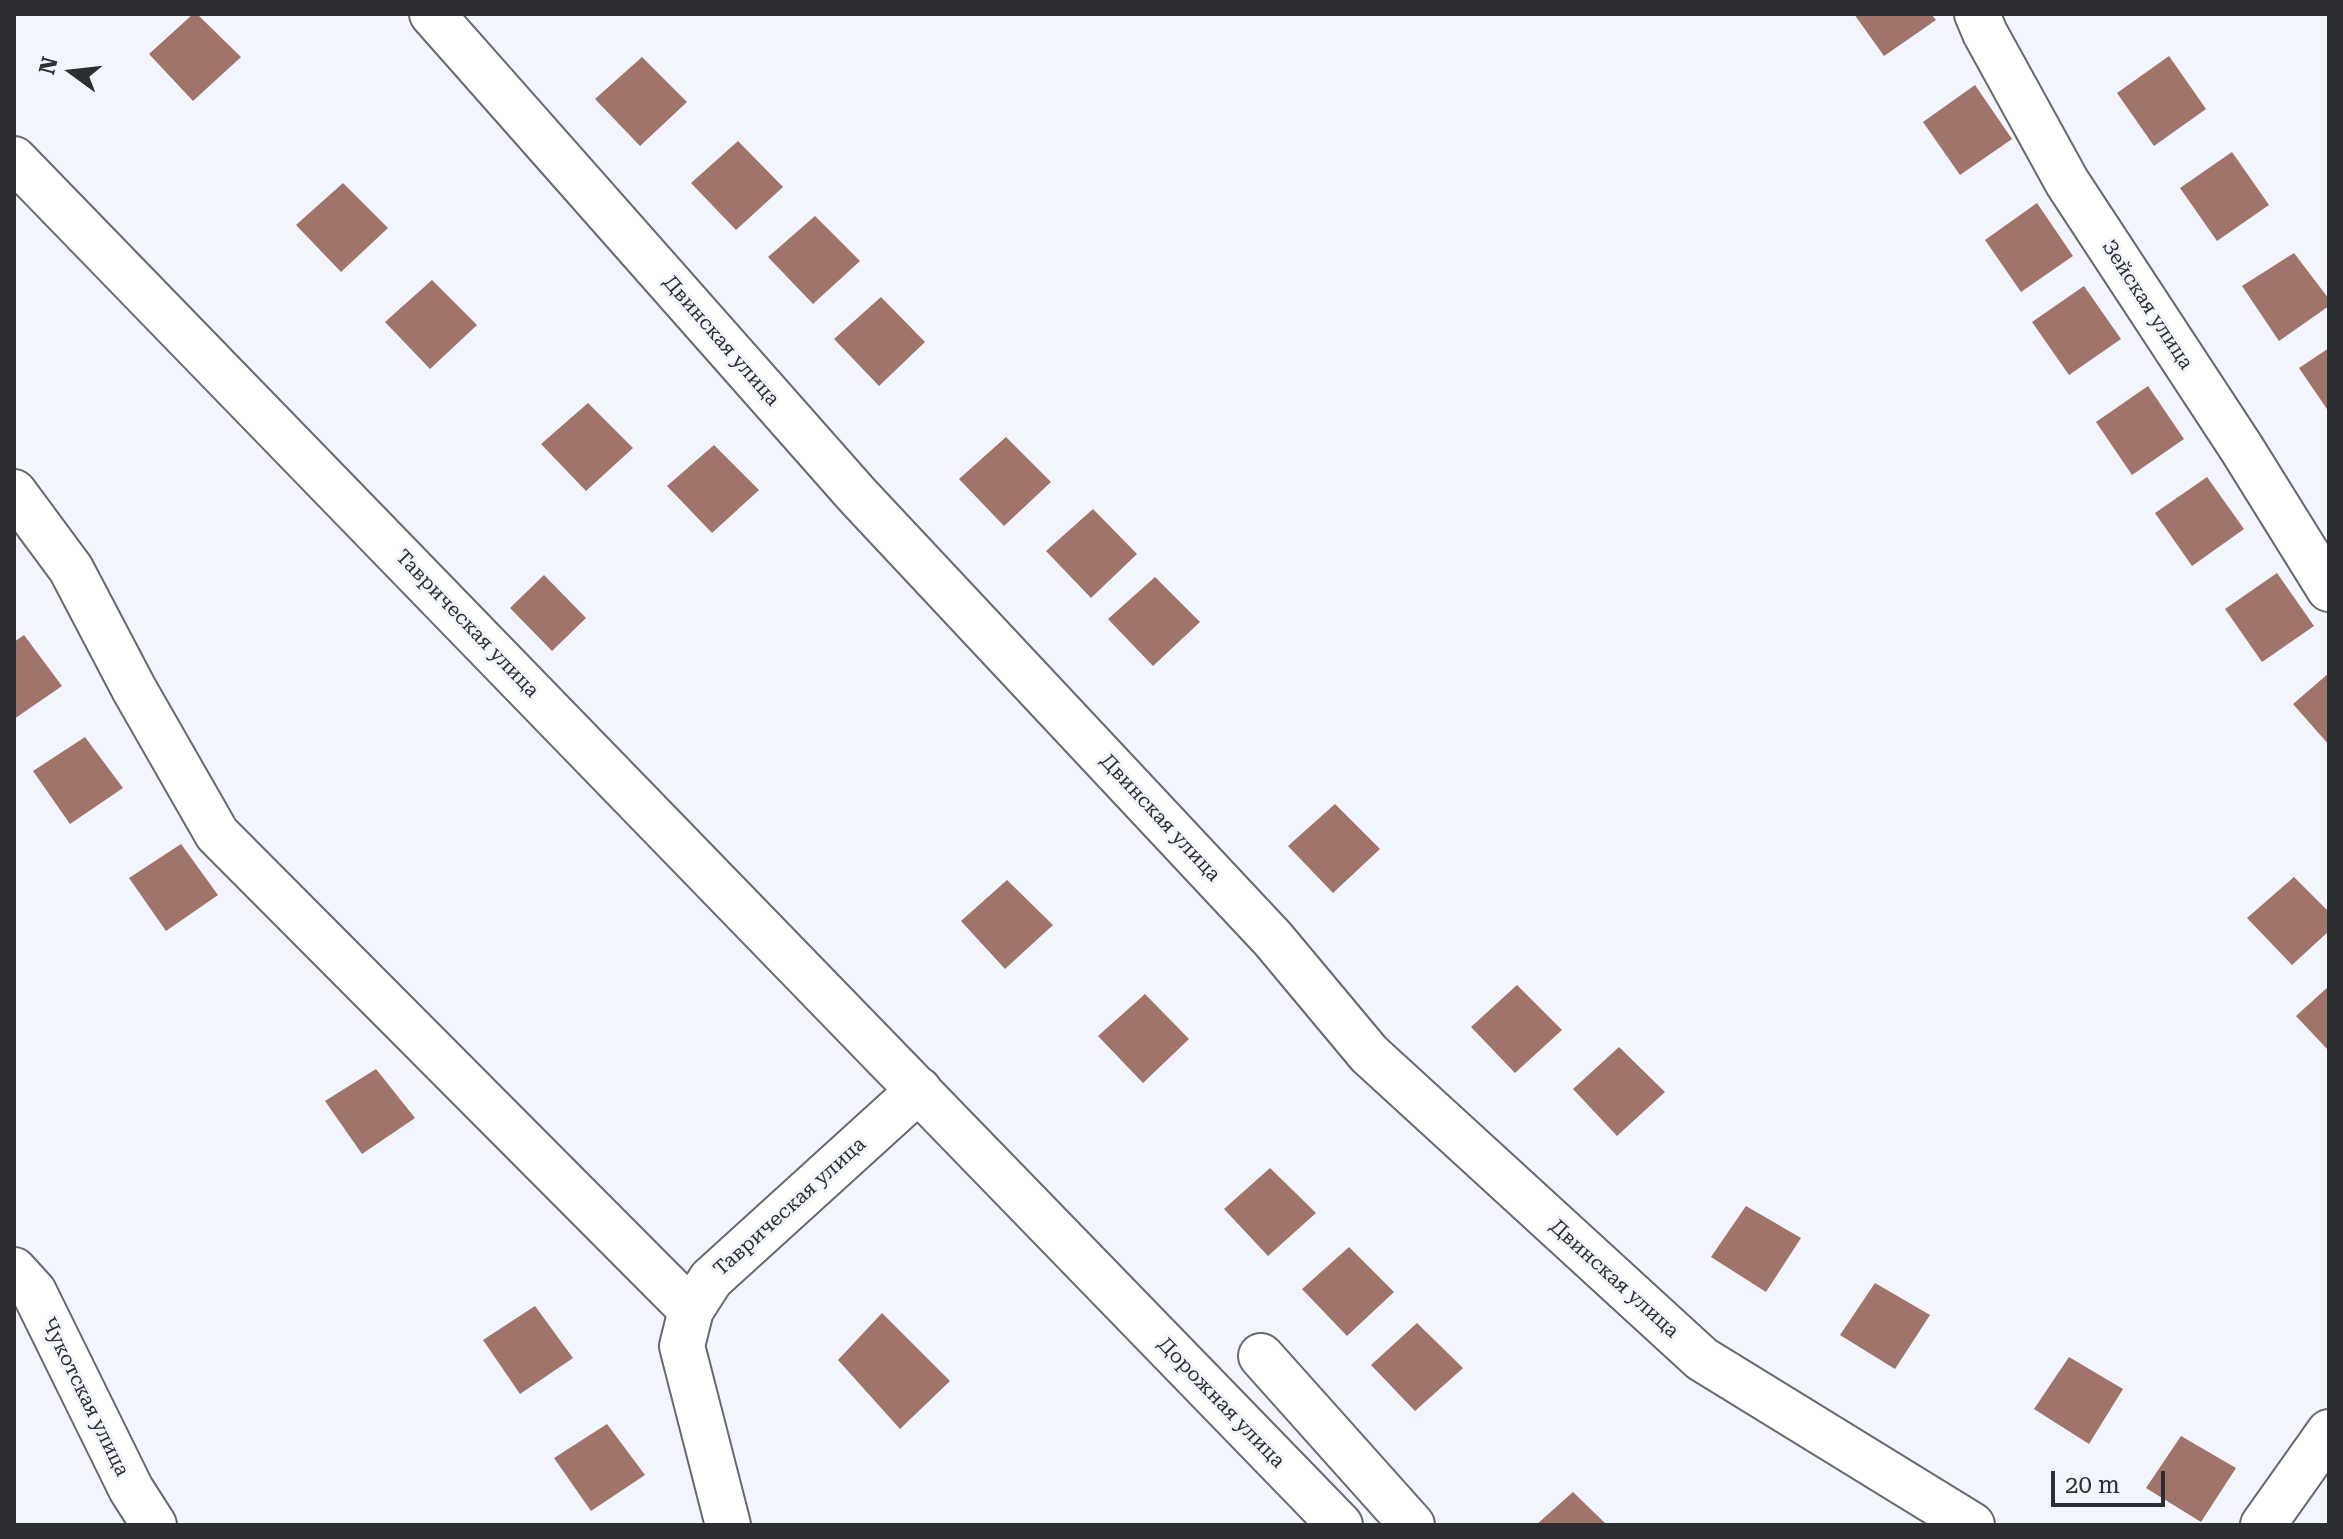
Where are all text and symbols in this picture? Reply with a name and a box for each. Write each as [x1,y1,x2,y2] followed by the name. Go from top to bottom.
[32,32,112,112] north arrow
[34,54,63,77] text: N
[2096,236,2198,374] street label: Зейская улица
[658,271,784,411] street label: Двинская улица
[390,545,544,703] street label: Таврическая улица
[1095,749,1225,887] street label: Двинская улица
[709,1133,871,1281] street label: Таврическая улица
[1545,1215,1683,1343] street label: Двинская улица
[36,1313,134,1481] street label: Чукотская улица
[1152,1333,1290,1473] street label: Дорожная улица
[2055,1455,2169,1505] scale bar
[2065,1471,2120,1499] text: 20 m

